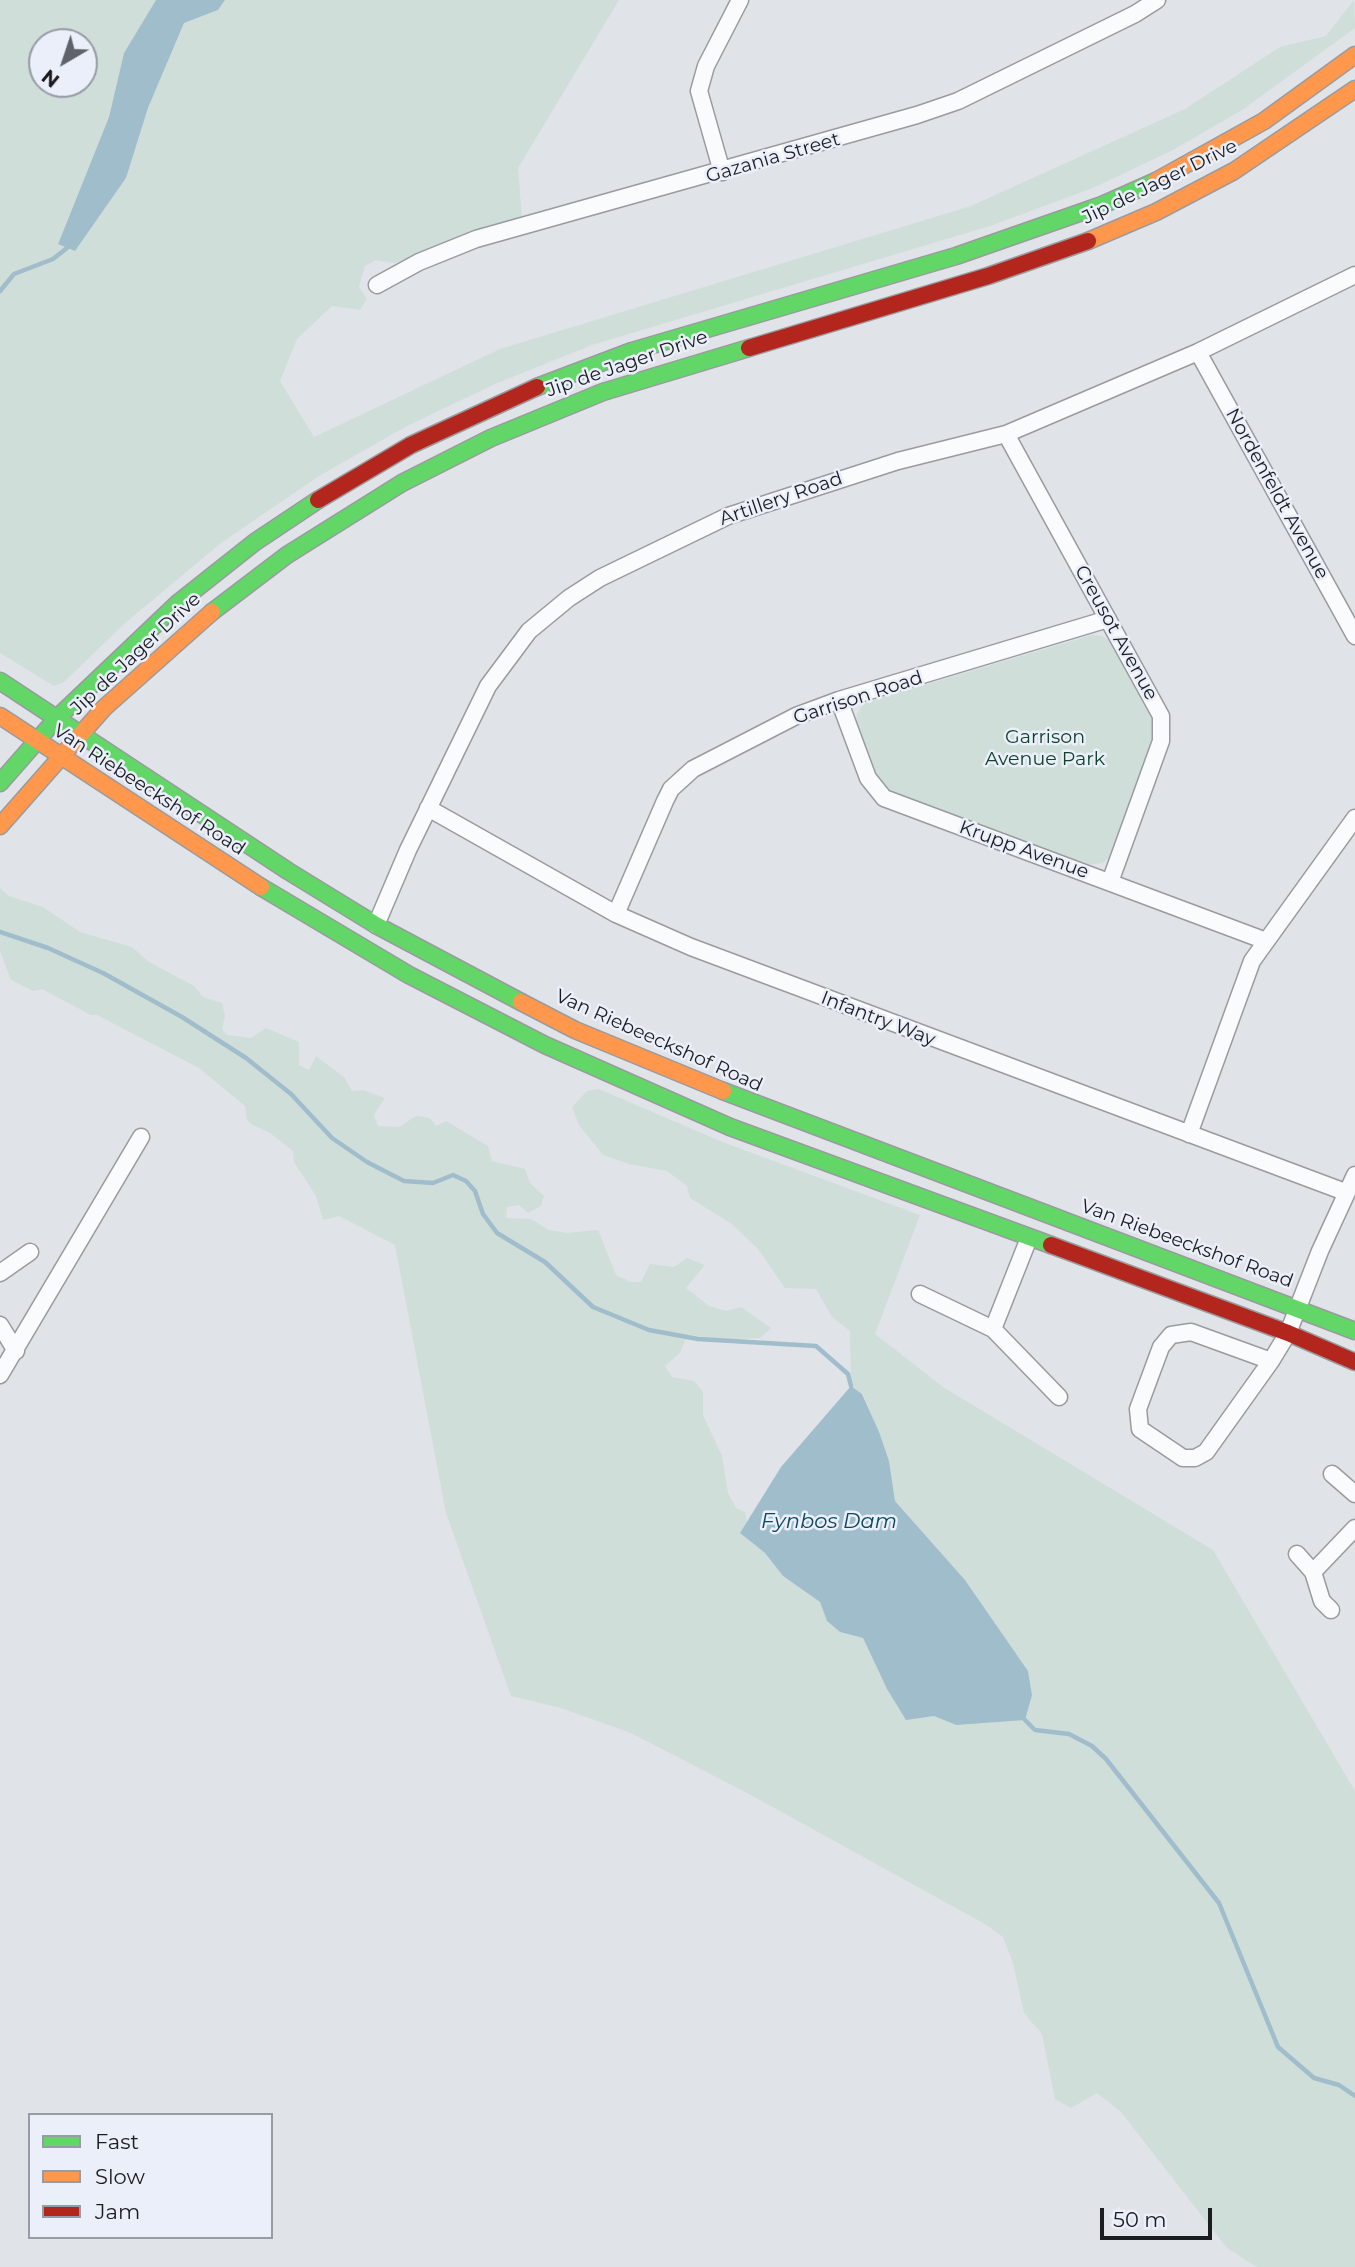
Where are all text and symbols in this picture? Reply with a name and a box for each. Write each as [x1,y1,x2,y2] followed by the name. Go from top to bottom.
[28,28,98,98] north arrow
[38,64,64,92] text: N
[703,128,843,188] street label: Gazania Street
[1079,135,1241,229] street label: Jip de Jager Drive
[543,326,711,402] street label: Jip de Jager Drive
[1221,405,1333,583] street label: Nordenfeldt Avenue
[717,467,845,531] street label: Artillery Road
[1070,562,1162,704] street label: Creusot Avenue
[66,588,206,720] street label: Jip de Jager Drive
[790,666,926,730] street label: Garrison Road
[49,719,249,861] street label: Van Riebeeckshof Road
[985,726,1105,770] park label: Garrison Avenue Park
[956,816,1092,884] street label: Krupp Avenue
[552,985,766,1097] street label: Van Riebeeckshof Road
[818,987,938,1051] street label: Infantry Way
[1078,1195,1296,1293] street label: Van Riebeeckshof Road
[761,1509,897,1535] water label: Fynbos Dam
[28,2113,273,2239] legend
[95,2129,139,2154] text: Fast
[95,2164,145,2189] text: Slow
[1103,2194,1215,2238] scale bar
[95,2199,140,2224] text: Jam
[1113,2207,1167,2232] text: 50 m

